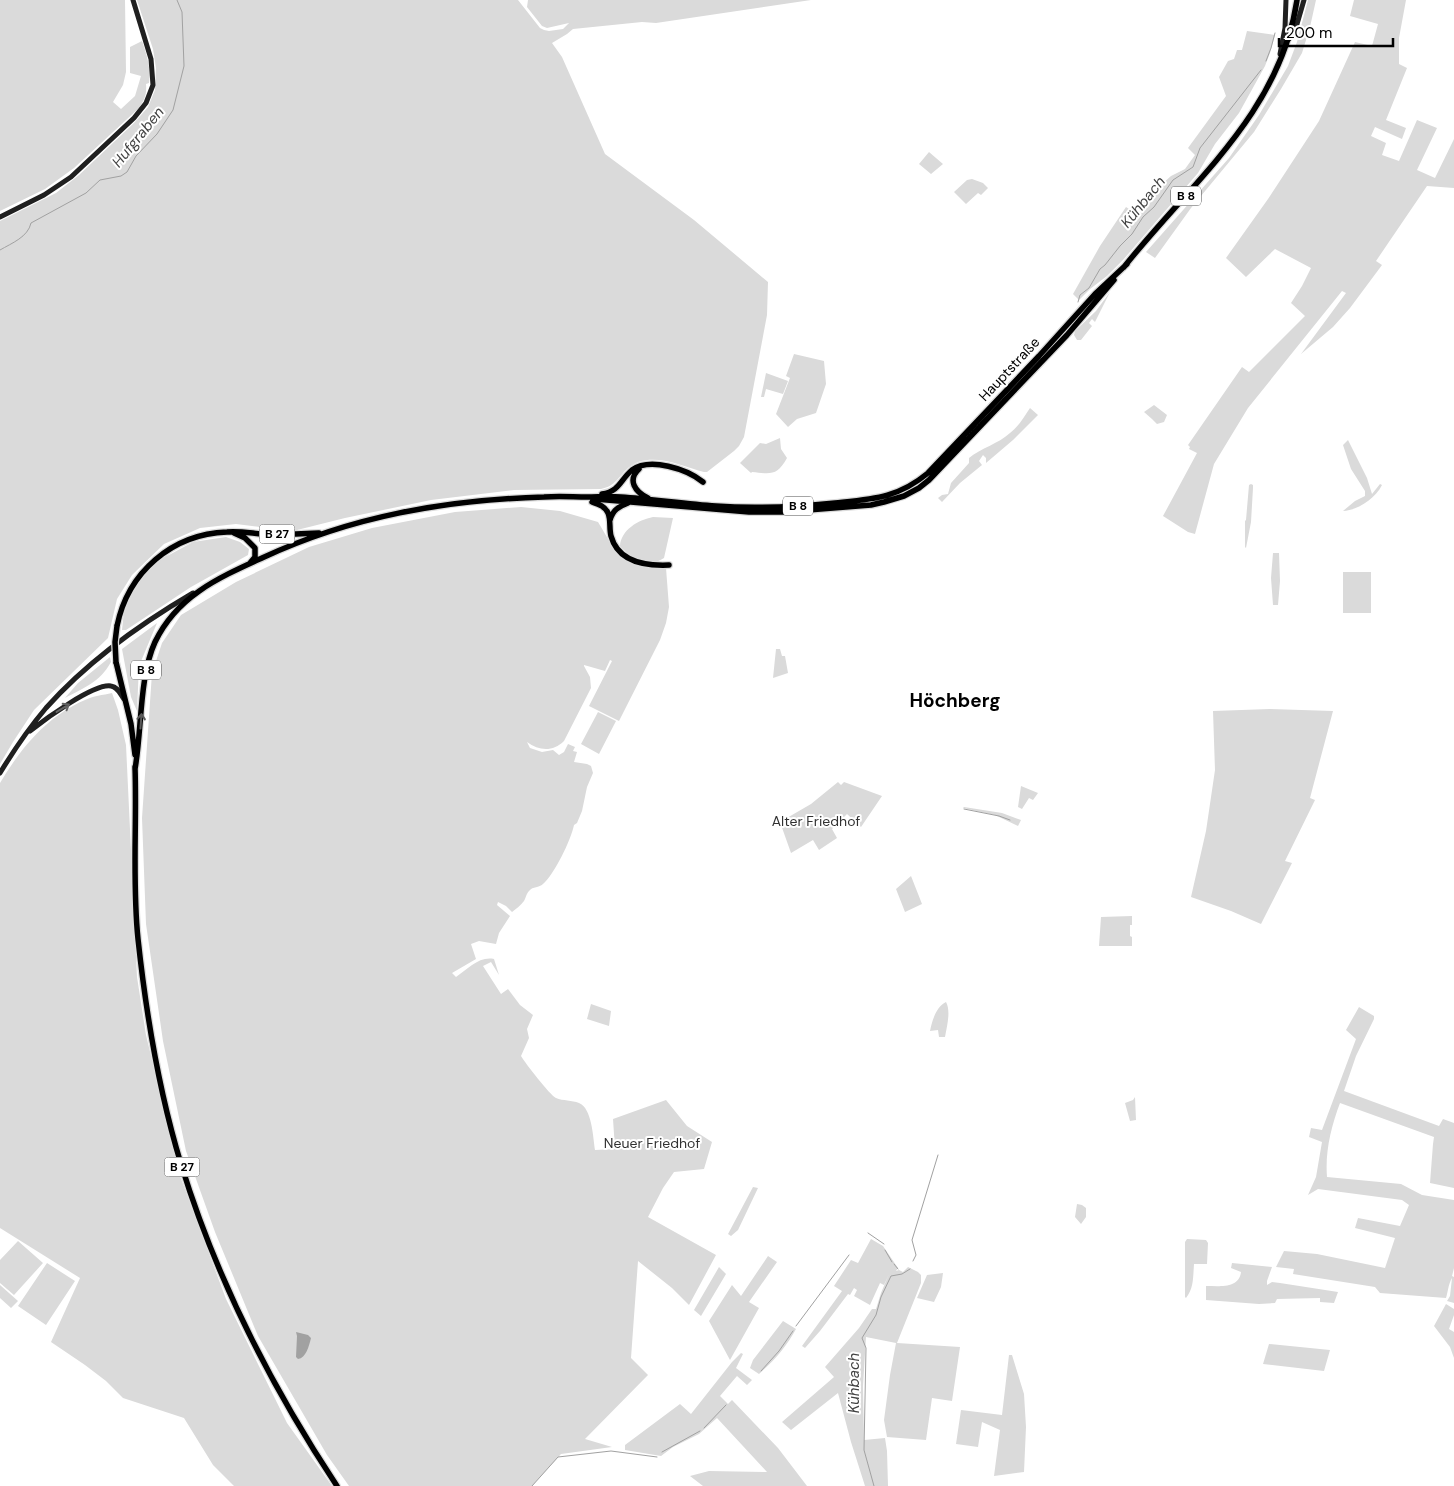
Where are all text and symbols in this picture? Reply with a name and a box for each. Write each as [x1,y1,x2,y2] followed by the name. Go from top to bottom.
[1279,15,1393,47] scale bar
[1286,23,1332,43] text: 200 m
[107,102,169,171] water label: Hufgraben
[1116,172,1170,232] water label: Kühbach
[1171,187,1201,206] road number: B 8
[975,333,1043,405] street label: Hauptstraße
[783,496,813,516] road number: B 8
[260,524,294,544] road number: B 27
[131,660,161,680] road number: B 8
[909,688,1001,713] district label: Höchberg
[55,702,69,712] one-way arrow
[136,713,146,729] one-way arrow
[772,812,860,830] park label: Alter Friedhof
[604,1134,700,1152] park label: Neuer Friedhof
[164,1158,200,1176] road number: B 27
[844,1352,864,1413] water label: Kühbach

